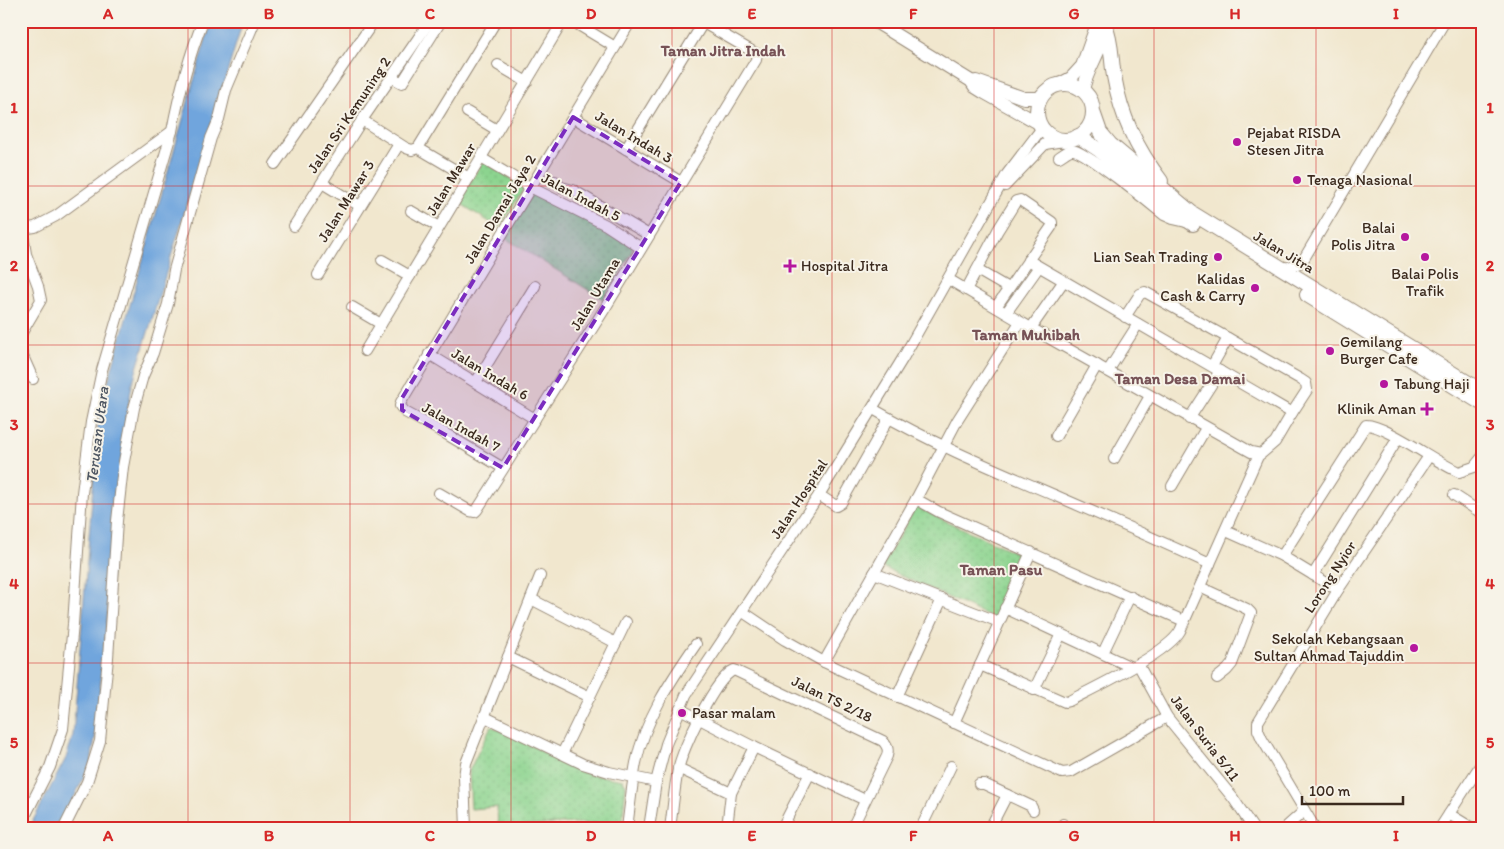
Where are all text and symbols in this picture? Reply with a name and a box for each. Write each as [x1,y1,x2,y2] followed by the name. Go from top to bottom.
[102,4,114,23] text: A
[264,4,275,23] text: B
[425,4,436,23] text: C
[586,4,597,23] text: D
[748,4,757,23] text: E
[909,4,918,23] text: F
[1068,4,1080,23] text: G
[1229,4,1241,23] text: H
[1393,4,1399,23] text: I
[660,41,786,60] district label: Taman Jitra Indah
[303,53,395,176] street label: Jalan Sri Kemuning 2
[10,98,18,117] text: 1
[1486,98,1494,117] text: 1
[592,107,676,167] street label: Jalan Indah 3
[1247,124,1341,159] place label: Pejabat RISDA Stesen Jitra
[1231,136,1243,148] marker: Pejabat RISDA Stesen Jitra
[422,139,480,219] street label: Jalan Mawar
[460,151,540,267] street label: Jalan Damai Jaya 2
[314,157,378,245] street label: Jalan Mawar 3
[538,169,624,225] street label: Jalan Indah 5
[1307,171,1413,189] place label: Tenaga Nasional
[1291,174,1303,186] marker: Tenaga Nasional
[1331,219,1395,254] place label: Balai Polis Jitra
[1250,227,1318,277] street label: Jalan Jitra
[1399,231,1411,243] marker: Balai Polis Jitra
[1093,248,1208,266] place label: Lian Seah Trading
[1212,251,1224,263] marker: Lian Seah Trading
[1419,251,1431,263] marker: Balai Polis Trafik
[566,254,624,334] street label: Jalan Utama
[10,256,19,275] text: 2
[1486,256,1495,275] text: 2
[801,257,889,275] place label: Hospital Jitra
[783,259,797,273] marker: Hospital Jitra
[1391,265,1459,300] place label: Balai Polis Trafik
[1160,270,1245,305] place label: Kalidas Cash & Carry
[1249,282,1261,294] marker: Kalidas Cash & Carry
[971,325,1081,344] district label: Taman Muhibah
[1340,333,1418,368] place label: Gemilang Burger Cafe
[448,344,532,404] street label: Jalan Indah 6
[1324,345,1336,357] marker: Gemilang Burger Cafe
[1114,369,1245,388] district label: Taman Desa Damai
[1394,375,1470,393] place label: Tabung Haji
[1378,378,1390,390] marker: Tabung Haji
[82,385,112,484] water label: Terusan Utara
[419,398,504,456] street label: Jalan Indah 7
[1337,400,1416,418] place label: Klinik Aman
[1420,402,1434,416] marker: Klinik Aman
[10,415,19,434] text: 3
[1486,415,1495,434] text: 3
[767,455,832,542] street label: Jalan Hospital
[1300,537,1360,616] street label: Lorong Nyior
[959,560,1042,579] district label: Taman Pasu
[9,574,19,593] text: 4
[1485,574,1495,593] text: 4
[1254,630,1405,665] place label: Sekolah Kebangsaan Sultan Ahmad Tajuddin
[1408,642,1420,654] marker: Sekolah Kebangsaan Sultan Ahmad Tajuddin
[789,672,875,726] street label: Jalan TS 2/18
[1167,691,1243,785] street label: Jalan Suria 5/11
[692,704,776,722] place label: Pasar malam
[676,707,688,719] marker: Pasar malam
[10,733,19,752] text: 5
[1486,733,1495,752] text: 5
[1302,774,1403,806] scale bar
[1309,782,1351,800] text: 100 m
[102,826,114,845] text: A
[264,826,275,845] text: B
[425,826,436,845] text: C
[586,826,597,845] text: D
[748,826,757,845] text: E
[909,826,918,845] text: F
[1068,826,1080,845] text: G
[1229,826,1241,845] text: H
[1393,826,1399,845] text: I

